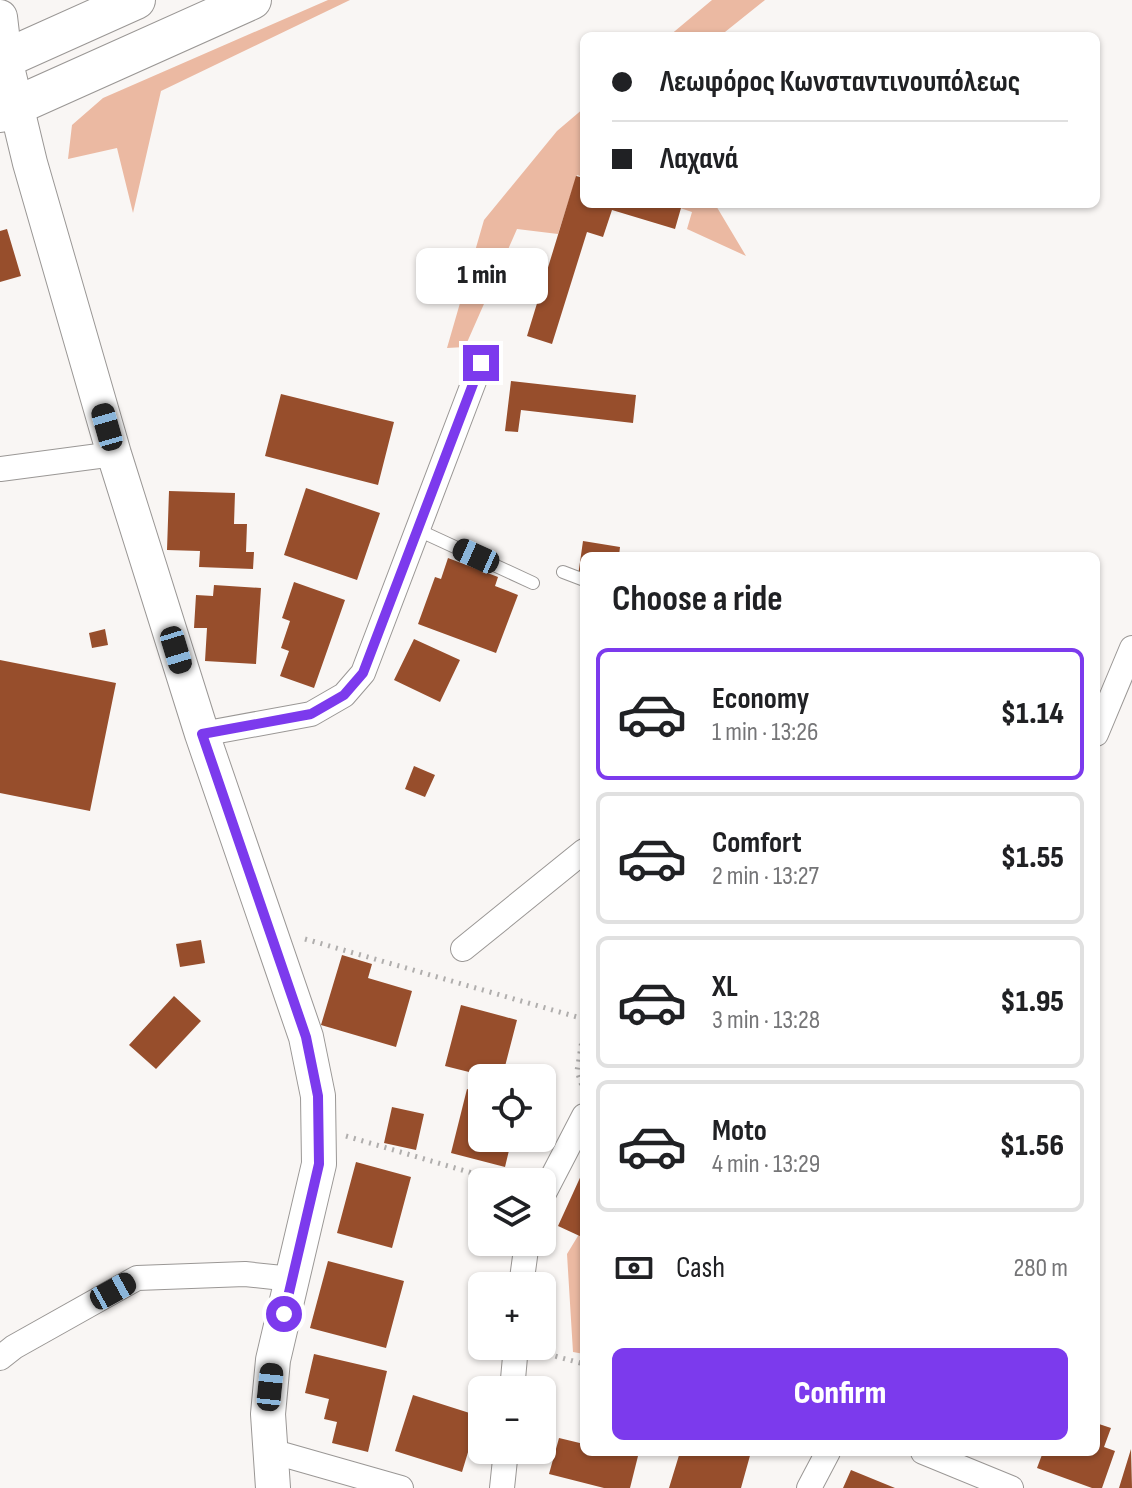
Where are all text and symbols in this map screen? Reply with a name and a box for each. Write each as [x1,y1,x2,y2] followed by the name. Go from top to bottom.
[660,64,1020,100] text: Λεωφόρος Κωνσταντινουπόλεως
[660,141,738,177] text: Λαχανά
[415,247,547,303] callout: 1 min
[457,260,507,291] text: 1 min
[463,345,499,381] route end
[89,401,125,453] car
[449,535,503,577] car
[612,578,783,621] text: Choose a ride
[158,624,194,676] car
[616,678,688,750] icon: car
[712,681,809,717] text: Economy
[1001,696,1064,732] text: $1.14
[712,717,818,748] text: 1 min · 13:26
[616,822,688,894] icon: car
[712,825,802,861] text: Comfort
[1001,840,1064,876] text: $1.55
[712,861,819,892] text: 2 min · 13:27
[616,966,688,1038] icon: car
[712,969,738,1005] text: XL
[1000,984,1064,1020] text: $1.95
[712,1005,820,1036] text: 3 min · 13:28
[468,1064,556,1464] map controls
[468,1064,556,1152] button: locate
[616,1110,688,1182] icon: car
[712,1113,767,1149] text: Moto
[1000,1128,1064,1164] text: $1.56
[712,1149,820,1180] text: 4 min · 13:29
[468,1168,556,1256] button: layers
[612,1246,656,1290] icon: cash
[676,1250,725,1286] text: Cash
[1013,1253,1068,1284] text: 280 m
[86,1269,140,1313] car
[468,1272,556,1360] button: +
[266,1296,302,1332] route start
[612,1348,1068,1440] button: Confirm
[256,1362,284,1412] car
[468,1376,556,1464] button: −

